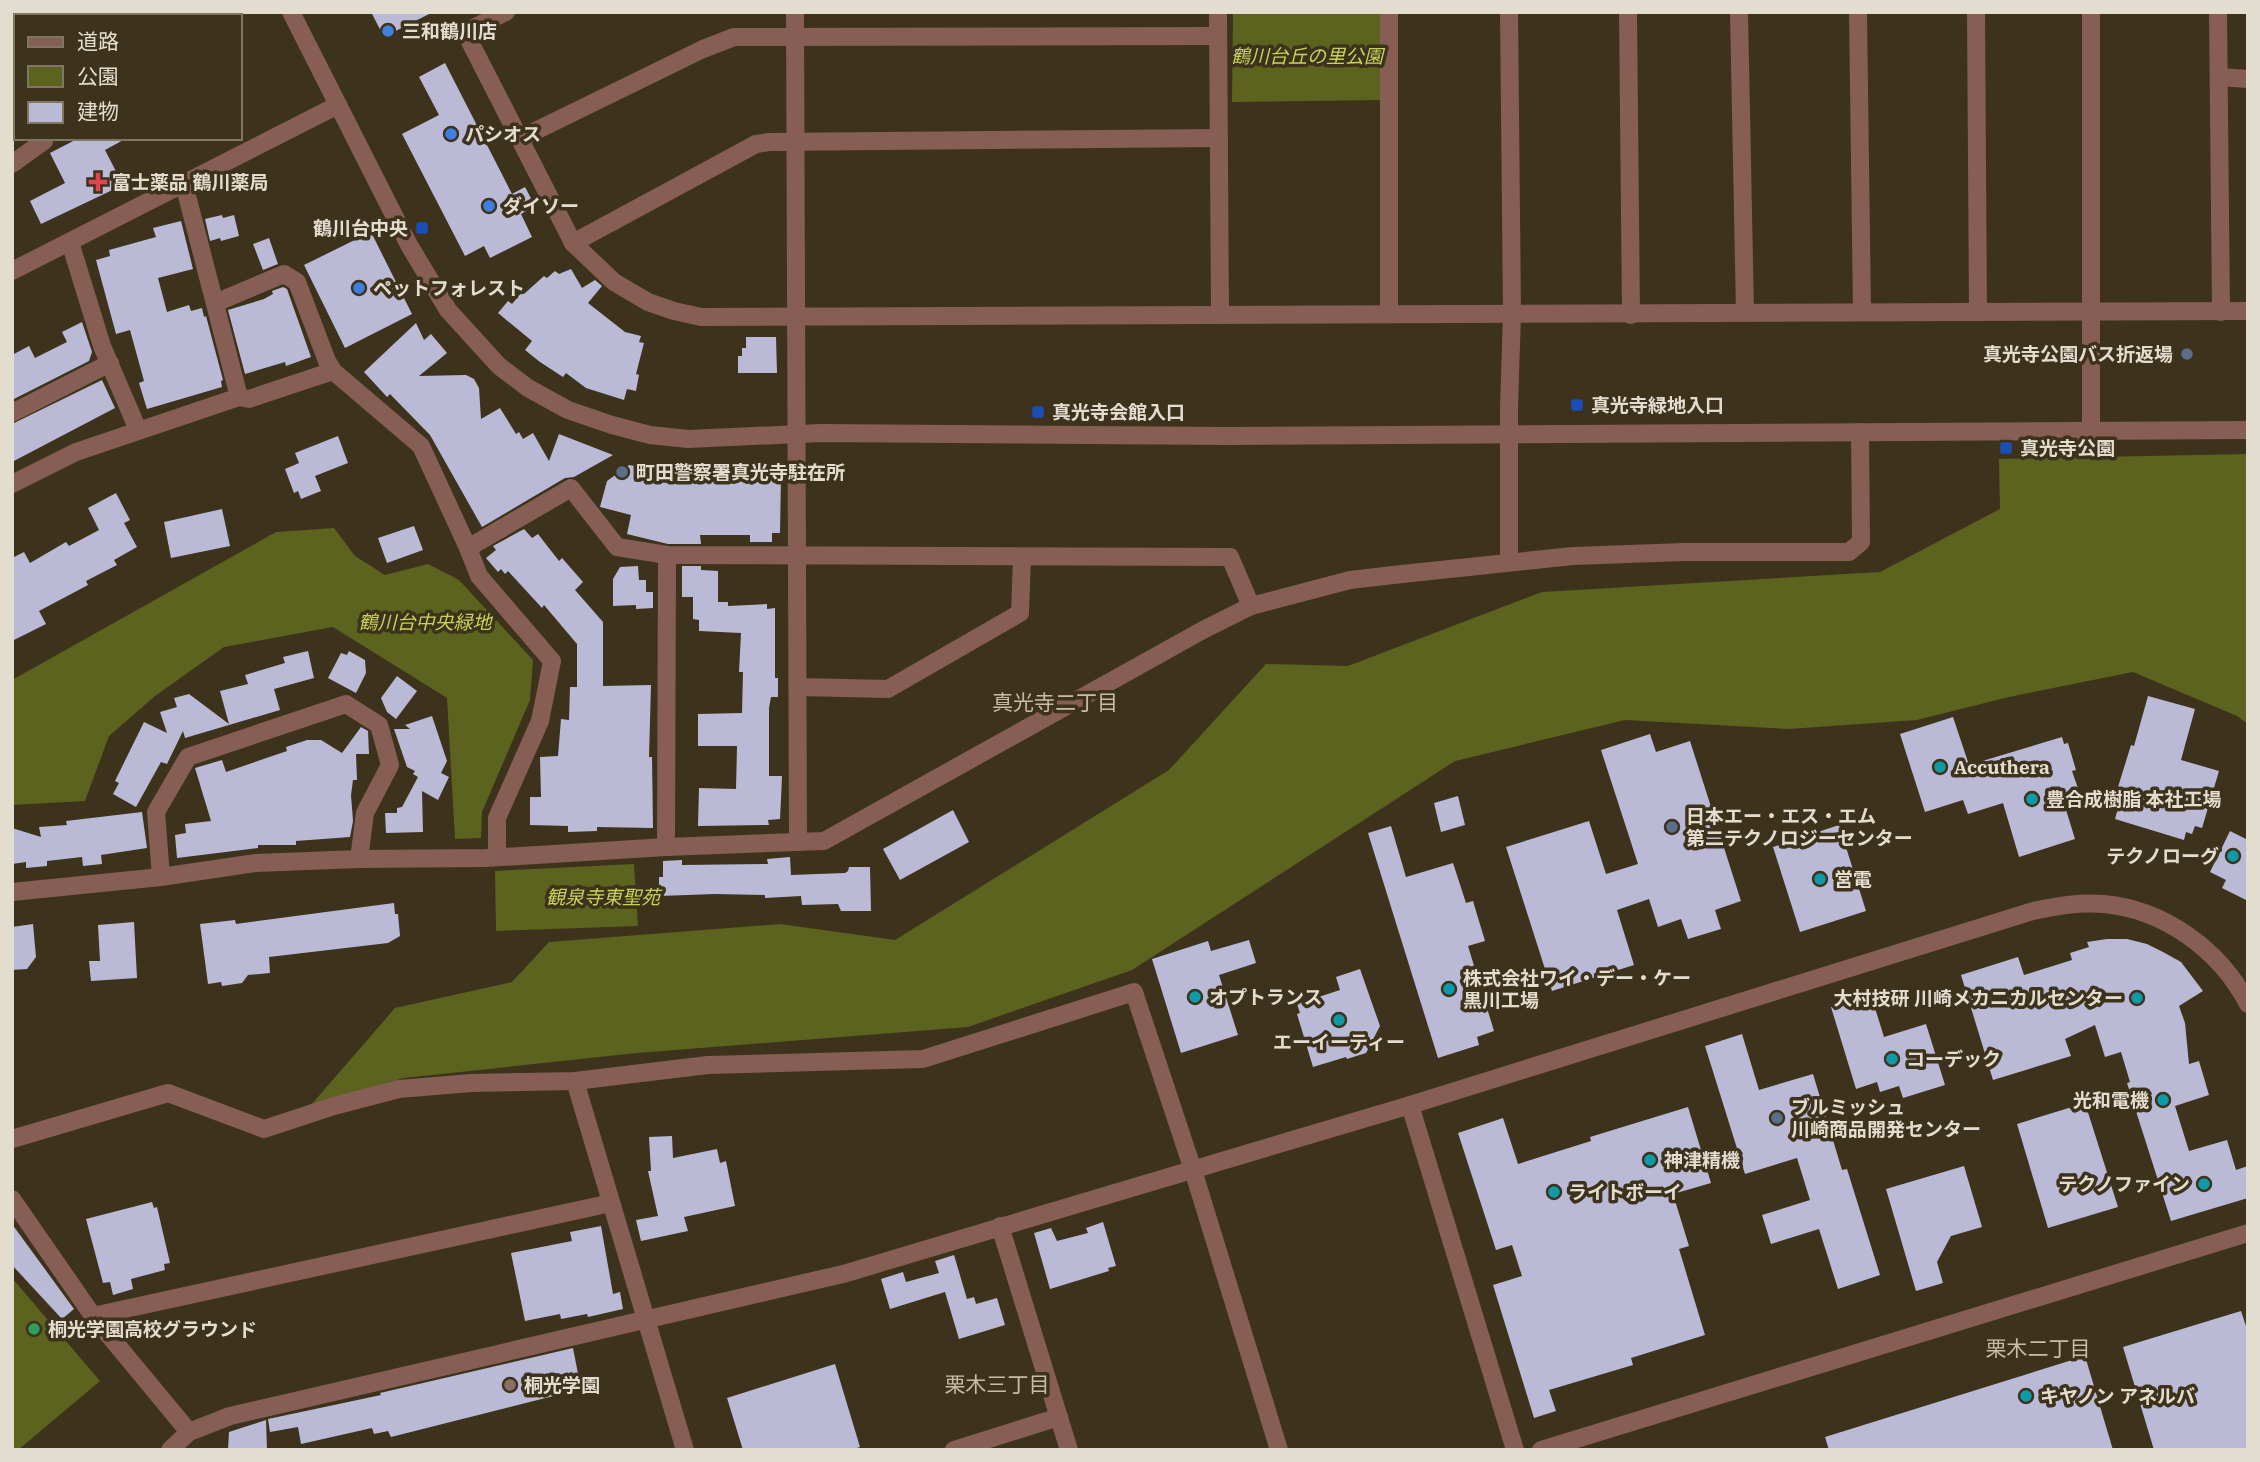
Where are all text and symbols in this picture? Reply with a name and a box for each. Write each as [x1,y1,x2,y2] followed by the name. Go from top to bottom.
[14,14,242,140] legend
[402,19,497,43] place label: 三和鶴川店
[380,23,396,39] marker: 三和鶴川店
[77,27,119,55] text: 道路
[1231,44,1386,68] park label: 鶴川台丘の里公園
[77,62,119,90] text: 公園
[77,97,119,125] text: 建物
[465,122,541,146] place label: パシオス
[443,126,459,142] marker: パシオス
[112,170,268,194] place label: 富士薬品 鶴川薬局
[90,174,106,190] marker: 富士薬品 鶴川薬局
[503,194,579,218] place label: ダイソー
[481,198,497,214] marker: ダイソー
[313,216,408,240] place label: 鶴川台中央
[414,220,430,236] marker: 鶴川台中央
[373,276,525,300] place label: ペットフォレスト
[351,280,367,296] marker: ペットフォレスト
[1983,342,2173,366] place label: 真光寺公園バス折返場
[2179,346,2195,362] marker: 真光寺公園バス折返場
[1591,393,1724,417] place label: 真光寺緑地入口
[1569,397,1585,413] marker: 真光寺緑地入口
[1052,400,1185,424] place label: 真光寺会館入口
[1030,404,1046,420] marker: 真光寺会館入口
[2020,436,2115,460] place label: 真光寺公園
[1998,440,2014,456] marker: 真光寺公園
[636,460,845,484] place label: 町田警察署真光寺駐在所
[614,464,630,480] marker: 町田警察署真光寺駐在所
[358,610,493,634] park label: 鶴川台中央緑地
[992,688,1118,716] district label: 真光寺二丁目
[1954,755,2050,779] place label: Accuthera
[1932,759,1948,775] marker: Accuthera
[2046,787,2221,811] place label: 豊合成樹脂 本社工場
[2024,791,2040,807] marker: 豊合成樹脂 本社工場
[1686,804,1913,850] place label: 日本エー・エス・エム 第二テクノロジーセンター
[1664,819,1680,835] marker: 日本エー・エス・エム 第二テクノロジーセンター
[2106,844,2219,868] place label: テクノローグ
[2225,848,2241,864] marker: テクノローグ
[1834,867,1872,891] place label: 営電
[1812,871,1828,887] marker: 営電
[546,885,663,909] park label: 観泉寺東聖苑
[1463,966,1691,1012] place label: 株式会社ワイ・デー・ケー 黒川工場
[1441,981,1457,997] marker: 株式会社ワイ・デー・ケー 黒川工場
[1209,985,1323,1009] place label: オプトランス
[1834,986,2123,1010] place label: 大村技研 川崎メカニカルセンター
[1187,989,1203,1005] marker: オプトランス
[2129,990,2145,1006] marker: 大村技研 川崎メカニカルセンター
[1331,1012,1347,1028] marker: エーイーティー
[1273,1030,1405,1054] place label: エーイーティー
[1906,1047,2001,1071] place label: コーデック
[1884,1051,1900,1067] marker: コーデック
[2073,1088,2149,1112] place label: 光和電機
[2155,1092,2171,1108] marker: 光和電機
[1791,1095,1981,1141] place label: ブルミッシュ 川崎商品開発センター
[1769,1110,1785,1126] marker: ブルミッシュ 川崎商品開発センター
[1664,1148,1740,1172] place label: 神津精機
[1642,1152,1658,1168] marker: 神津精機
[2058,1172,2190,1196] place label: テクノファイン
[2196,1176,2212,1192] marker: テクノファイン
[1568,1180,1682,1204] place label: ライトボーイ
[1546,1184,1562,1200] marker: ライトボーイ
[48,1317,257,1341] place label: 桐光学園高校グラウンド
[26,1321,42,1337] marker: 桐光学園高校グラウンド
[1986,1334,2091,1362] district label: 栗木二丁目
[945,1370,1050,1398] district label: 栗木三丁目
[524,1373,600,1397] place label: 桐光学園
[502,1377,518,1393] marker: 桐光学園
[2040,1384,2195,1408] place label: キヤノン アネルバ
[2018,1388,2034,1404] marker: キヤノン アネルバ

